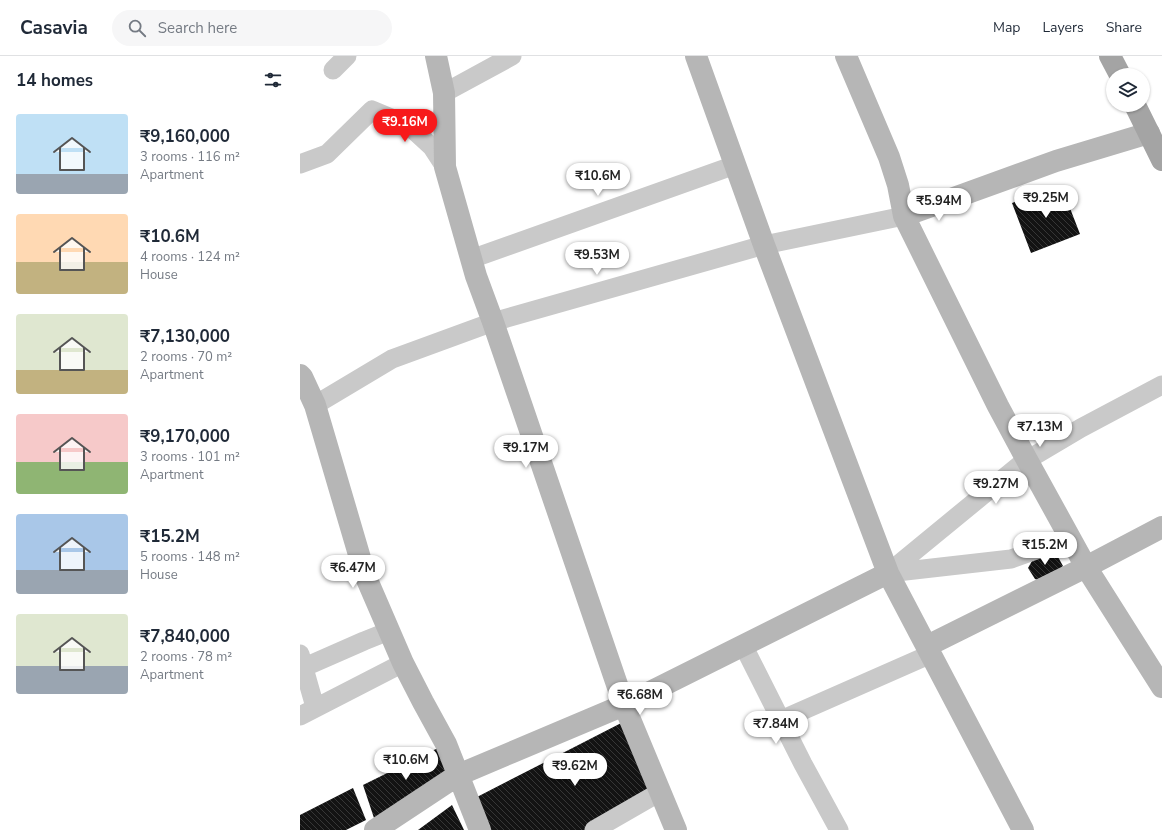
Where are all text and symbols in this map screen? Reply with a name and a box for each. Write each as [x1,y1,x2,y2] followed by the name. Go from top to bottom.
[112,10,392,46] search box
[20,15,88,41] text: Casavia
[126,17,148,39] icon: search
[158,18,237,38] text: Search here
[993,18,1020,37] text: Map
[1042,18,1084,37] text: Layers
[1106,18,1142,37] text: Share
[1106,68,1150,112] map controls
[1106,68,1150,112] button: layers
[16,69,93,92] text: 14 homes
[262,69,284,91] icon: filters
[372,109,438,143] pin: ₹9.16M
[382,113,428,131] text: ₹9.16M
[140,125,230,148] text: ₹9,160,000
[48,130,96,178] icon: home
[140,148,240,166] text: 3 rooms · 116 m²
[565,163,631,197] pin: ₹10.6M
[140,166,203,184] text: Apartment
[575,167,621,185] text: ₹10.6M
[1013,185,1079,219] pin: ₹9.25M
[906,188,972,222] pin: ₹5.94M
[1023,189,1069,207] text: ₹9.25M
[916,192,962,210] text: ₹5.94M
[140,225,200,248] text: ₹10.6M
[48,230,96,278] icon: home
[564,242,630,276] pin: ₹9.53M
[574,246,620,264] text: ₹9.53M
[140,248,240,266] text: 4 rooms · 124 m²
[140,266,178,284] text: House
[140,325,230,348] text: ₹7,130,000
[48,330,96,378] icon: home
[140,348,232,366] text: 2 rooms · 70 m²
[140,366,203,384] text: Apartment
[1007,414,1073,448] pin: ₹7.13M
[1017,418,1063,436] text: ₹7.13M
[140,425,230,448] text: ₹9,170,000
[48,430,96,478] icon: home
[493,435,559,469] pin: ₹9.17M
[503,439,549,457] text: ₹9.17M
[140,448,240,466] text: 3 rooms · 101 m²
[140,466,203,484] text: Apartment
[963,471,1029,505] pin: ₹9.27M
[973,475,1019,493] text: ₹9.27M
[140,525,200,548] text: ₹15.2M
[48,530,96,578] icon: home
[1012,532,1078,566] pin: ₹15.2M
[1022,536,1068,554] text: ₹15.2M
[140,548,240,566] text: 5 rooms · 148 m²
[320,555,386,589] pin: ₹6.47M
[330,559,376,577] text: ₹6.47M
[140,566,178,584] text: House
[140,625,230,648] text: ₹7,840,000
[48,630,96,678] icon: home
[140,648,232,666] text: 2 rooms · 78 m²
[140,666,203,684] text: Apartment
[607,682,673,716] pin: ₹6.68M
[617,686,663,704] text: ₹6.68M
[743,711,809,745] pin: ₹7.84M
[753,715,799,733] text: ₹7.84M
[373,747,439,781] pin: ₹10.6M
[383,751,429,769] text: ₹10.6M
[542,753,608,787] pin: ₹9.62M
[552,757,598,775] text: ₹9.62M

